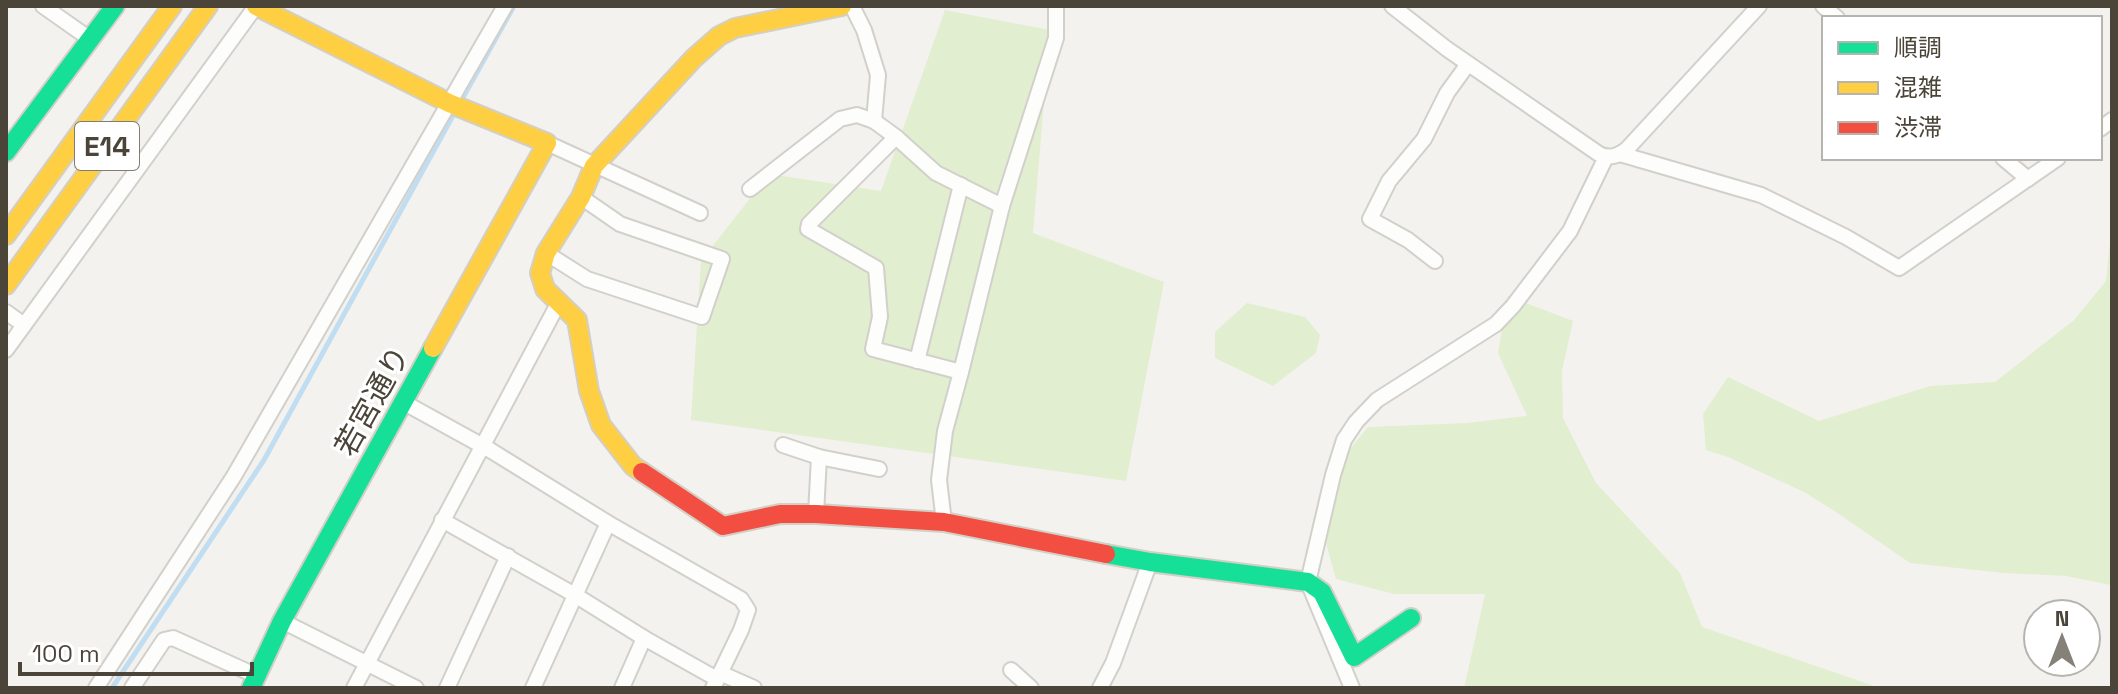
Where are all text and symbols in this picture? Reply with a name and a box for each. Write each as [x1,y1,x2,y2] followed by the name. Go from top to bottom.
[1822,16,2102,160] legend
[1894,32,1942,63] text: 順調
[1894,72,1942,103] text: 混雑
[1894,112,1942,143] text: 渋滞
[75,122,139,170] road number: E14
[326,339,418,463] street label: 若宮通り
[2022,598,2102,678] north arrow
[2055,604,2069,632] text: N
[20,626,252,676] scale bar
[32,638,100,669] text: 100 m

